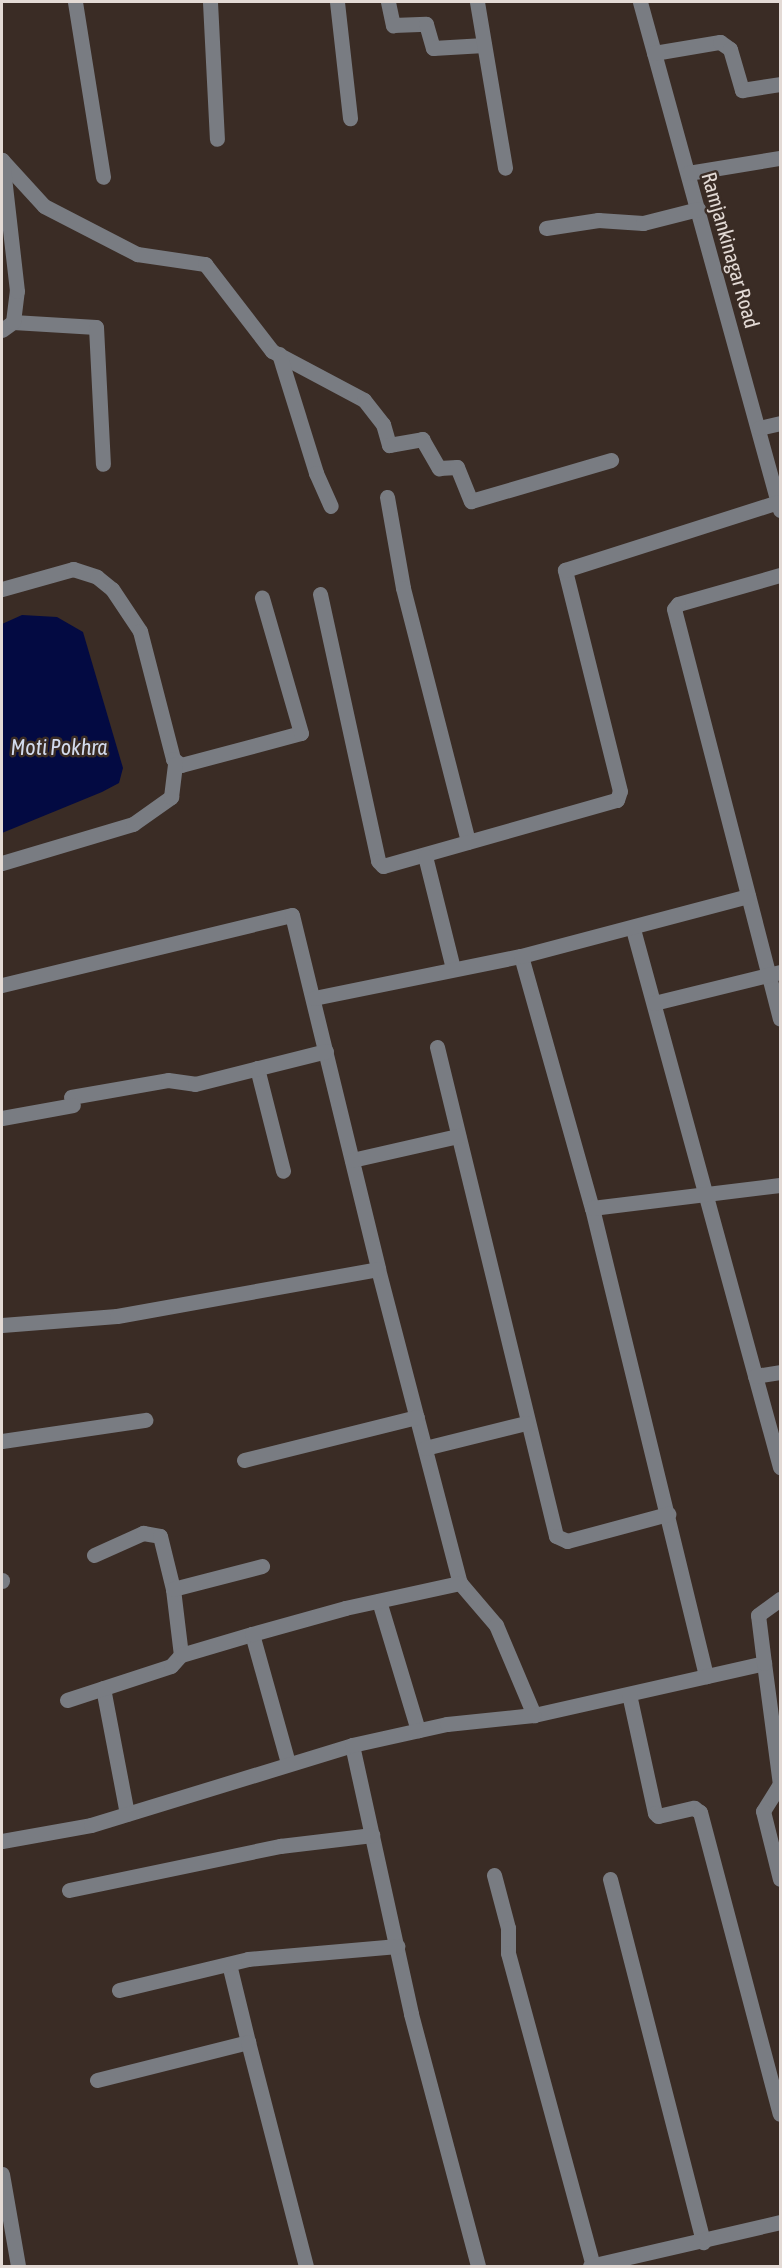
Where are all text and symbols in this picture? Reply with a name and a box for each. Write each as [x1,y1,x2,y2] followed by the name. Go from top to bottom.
[697,169,765,331] street label: Ramjankinagar Road
[11,735,107,761] water label: Moti Pokhra

